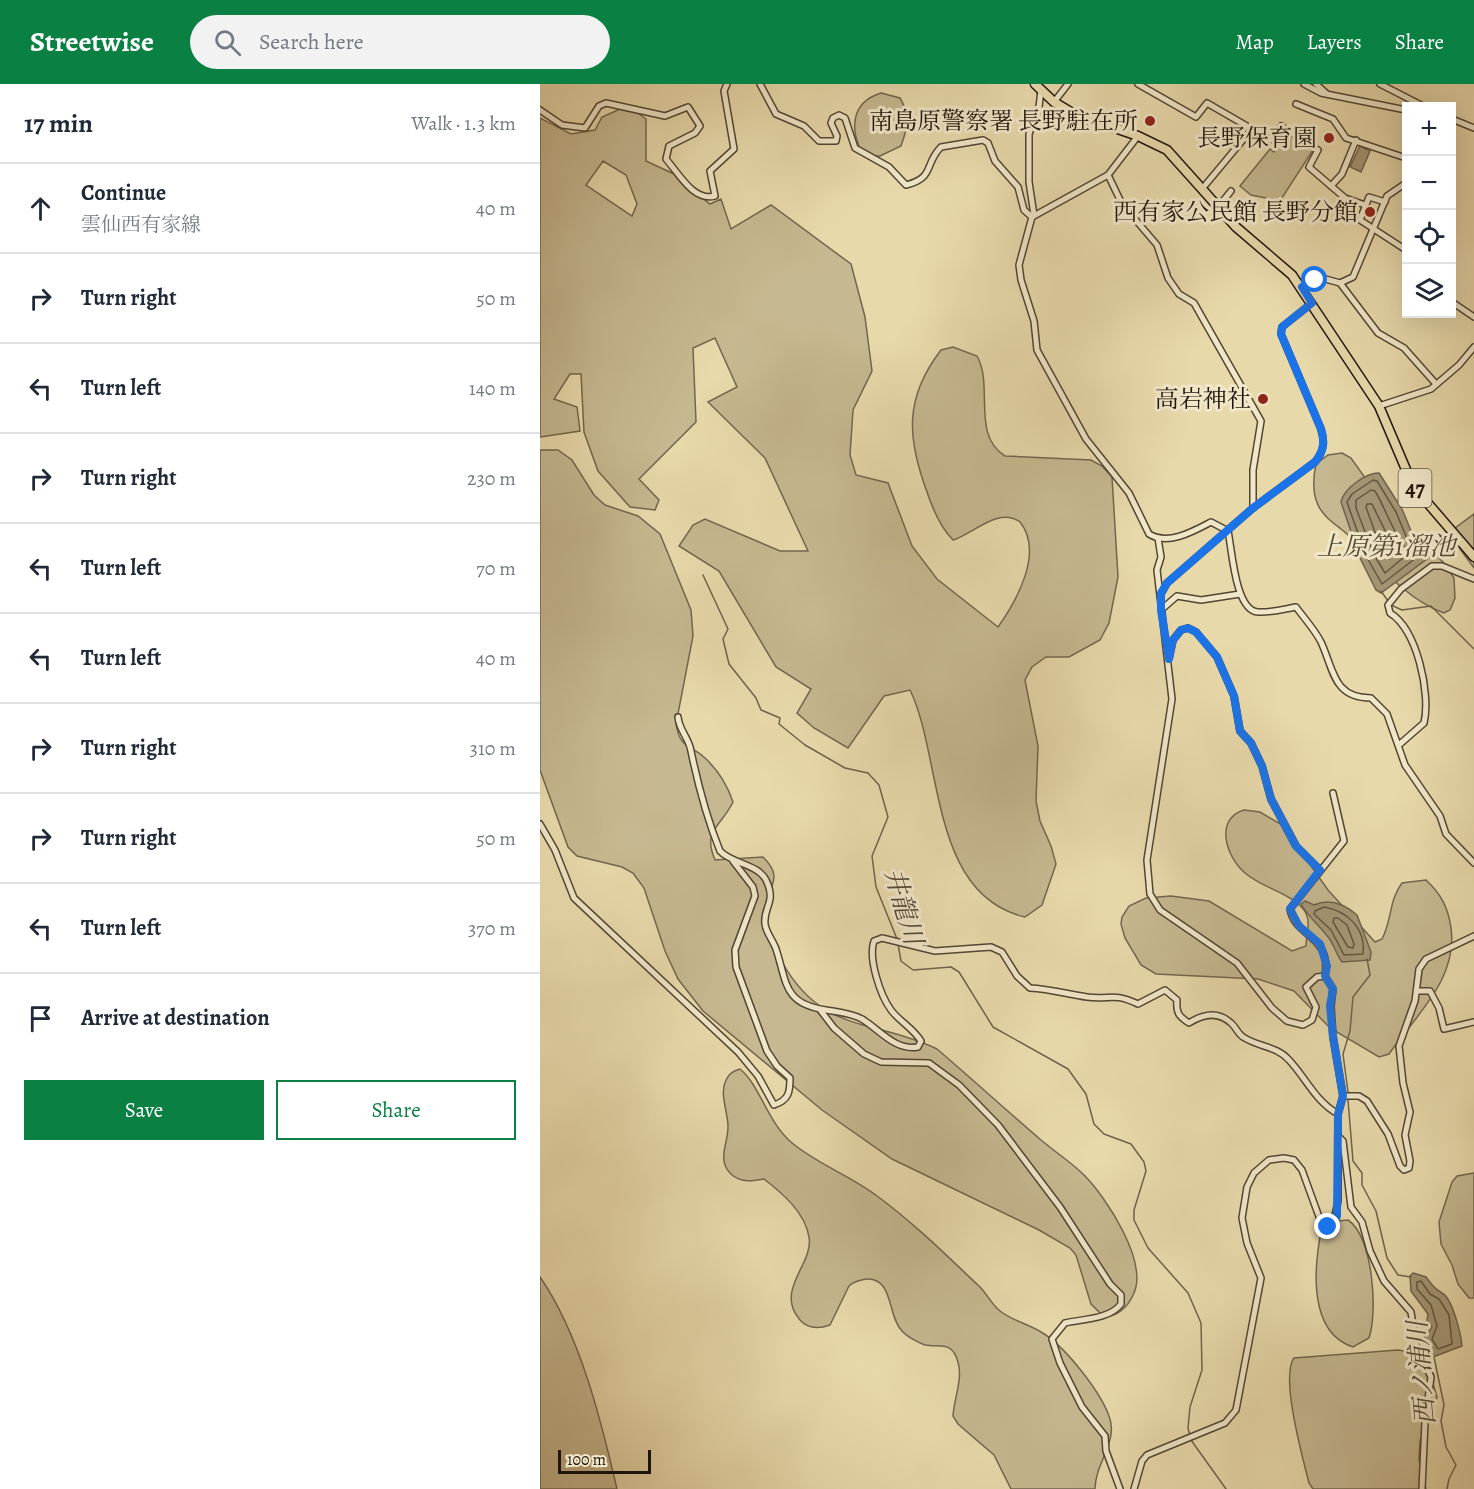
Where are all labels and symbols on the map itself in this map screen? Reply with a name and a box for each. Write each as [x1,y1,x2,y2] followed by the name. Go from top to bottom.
[869,105,1138,137] place label: 南島原警察署 長野駐在所
[1143,114,1157,128] marker: 南島原警察署 長野駐在所
[1197,122,1317,154] place label: 長野保育園
[1322,131,1336,145] marker: 長野保育園
[1113,196,1358,228] place label: 西有家公民館 長野分館
[1363,205,1377,219] marker: 西有家公民館 長野分館
[1301,266,1327,292] route start
[1155,383,1251,415] place label: 高岩神社
[1256,392,1270,406] marker: 高岩神社
[1398,469,1432,507] road number: 47
[1317,529,1458,564] water label: 上原第1溜池
[876,864,932,951] water label: 井龍川
[1314,1213,1340,1239] route end
[1399,1317,1443,1426] water label: 西ノ浦川
[558,1447,651,1474] scale bar

